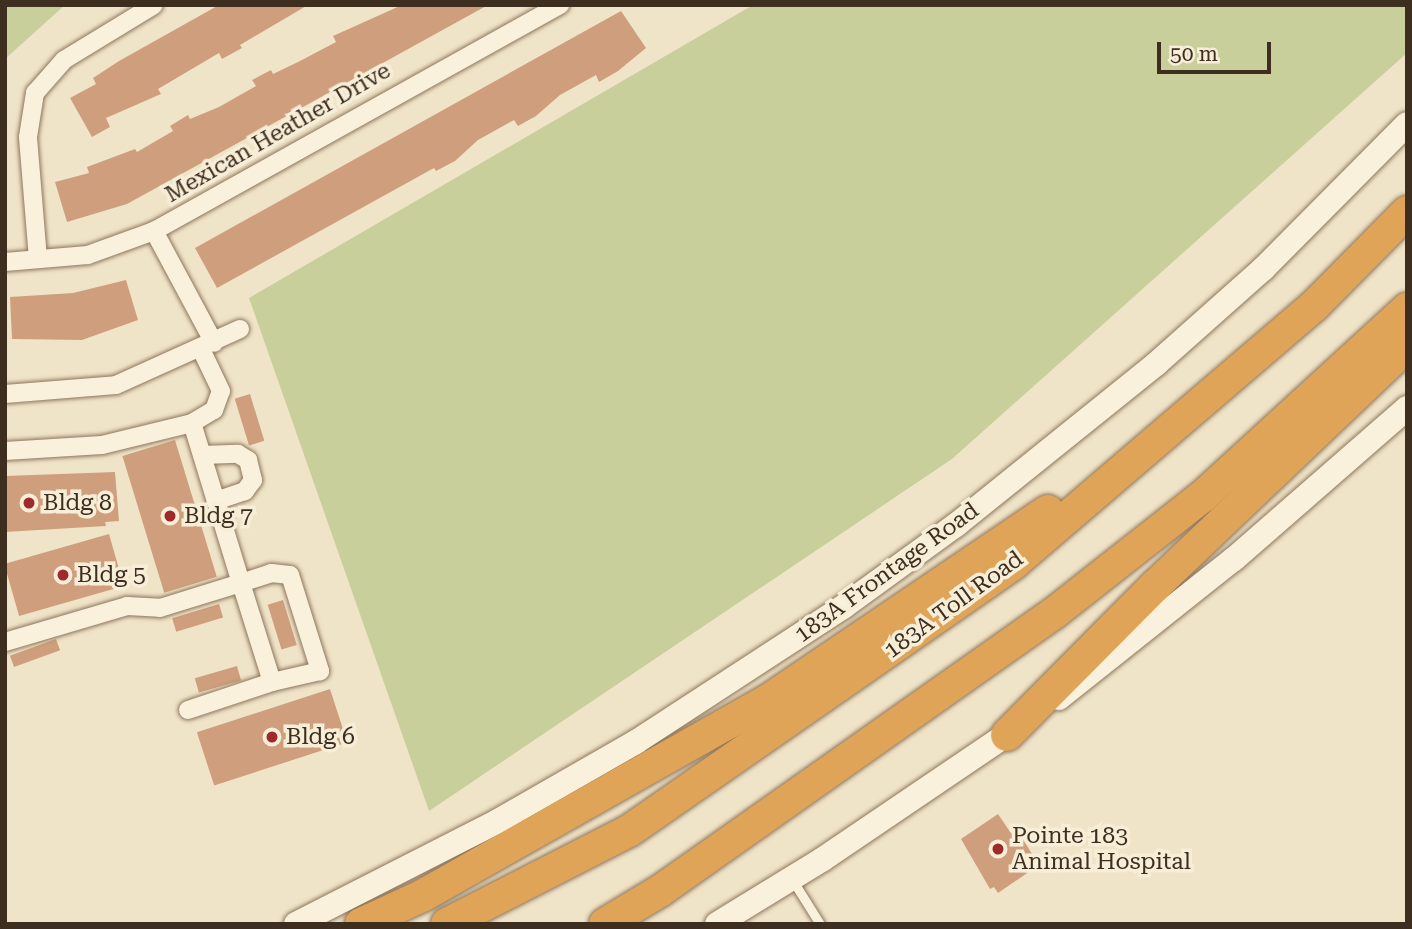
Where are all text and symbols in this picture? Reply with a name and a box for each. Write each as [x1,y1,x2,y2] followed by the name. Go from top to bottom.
[1160,28,1274,72] scale bar
[1170,42,1218,66] text: 50 m
[160,57,396,209] street label: Mexican Heather Drive
[43,489,112,517] place label: Bldg 8
[21,495,37,511] marker: Bldg 8
[790,497,984,649] street label: 183A Frontage Road
[184,502,253,530] place label: Bldg 7
[162,508,178,524] marker: Bldg 7
[879,545,1029,665] street label: 183A Toll Road
[77,561,146,589] place label: Bldg 5
[55,567,71,583] marker: Bldg 5
[286,723,355,751] place label: Bldg 6
[264,729,280,745] marker: Bldg 6
[1012,822,1191,876] place label: Pointe 183 Animal Hospital
[990,841,1006,857] marker: Pointe 183 Animal Hospital

